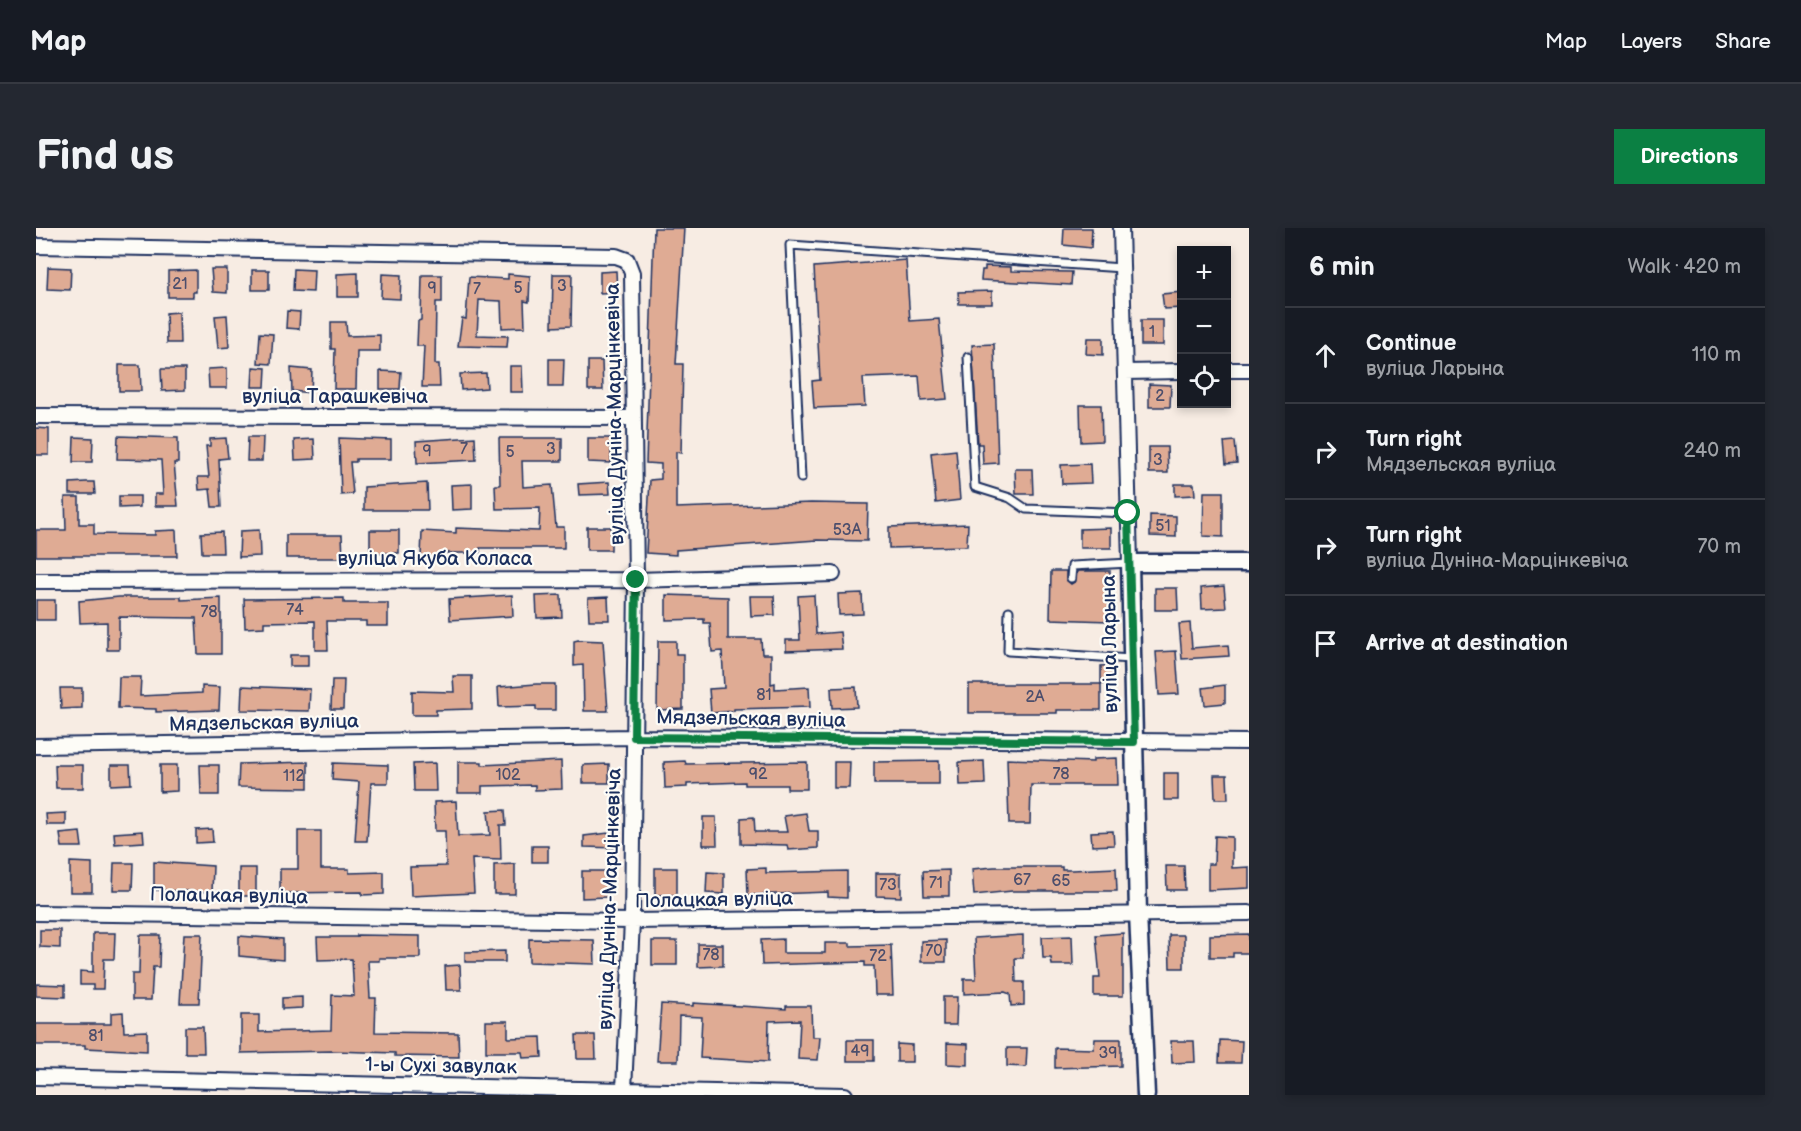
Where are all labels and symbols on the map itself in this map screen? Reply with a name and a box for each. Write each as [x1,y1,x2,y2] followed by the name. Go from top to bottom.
[172,275,188,294] house number: 21
[557,277,567,296] house number: 3
[427,279,437,298] house number: 9
[513,279,523,298] house number: 5
[473,280,481,299] house number: 7
[601,283,629,545] street label: вуліца Дуніна-Марцінкевіча
[1149,323,1155,342] house number: 1
[242,385,428,409] street label: вуліца Тарашкевіча
[1155,387,1165,406] house number: 2
[460,440,468,459] house number: 7
[546,440,556,459] house number: 3
[422,442,432,461] house number: 9
[505,443,515,462] house number: 5
[1153,451,1163,470] house number: 3
[1114,499,1140,525] route start
[1155,517,1171,536] house number: 51
[833,521,862,540] house number: 53А
[338,547,533,571] street label: вуліца Якуба Коласа
[622,566,648,592] route end
[1097,574,1123,713] street label: вуліца Ларына
[286,601,304,620] house number: 74
[200,603,218,622] house number: 78
[756,686,772,705] house number: 81
[1025,688,1045,707] house number: 2А
[656,705,846,733] street label: Мядзельская вуліца
[169,709,359,737] street label: Мядзельская вуліца
[749,765,768,784] house number: 92
[1052,765,1070,784] house number: 78
[495,766,521,785] house number: 102
[283,767,305,786] house number: 112
[593,767,627,1030] street label: вуліца Дуніна-Марцінкевіча
[1013,871,1031,890] house number: 67
[1052,872,1070,891] house number: 65
[929,874,943,893] house number: 71
[879,876,897,895] house number: 73
[150,883,309,909] street label: Полацкая вуліца
[635,887,794,913] street label: Полацкая вуліца
[925,942,943,961] house number: 70
[702,946,720,965] house number: 78
[869,947,887,966] house number: 72
[88,1027,104,1046] house number: 81
[850,1042,870,1061] house number: 49
[1098,1044,1118,1063] house number: 39
[365,1053,518,1079] street label: 1-ы Сухі завулак

